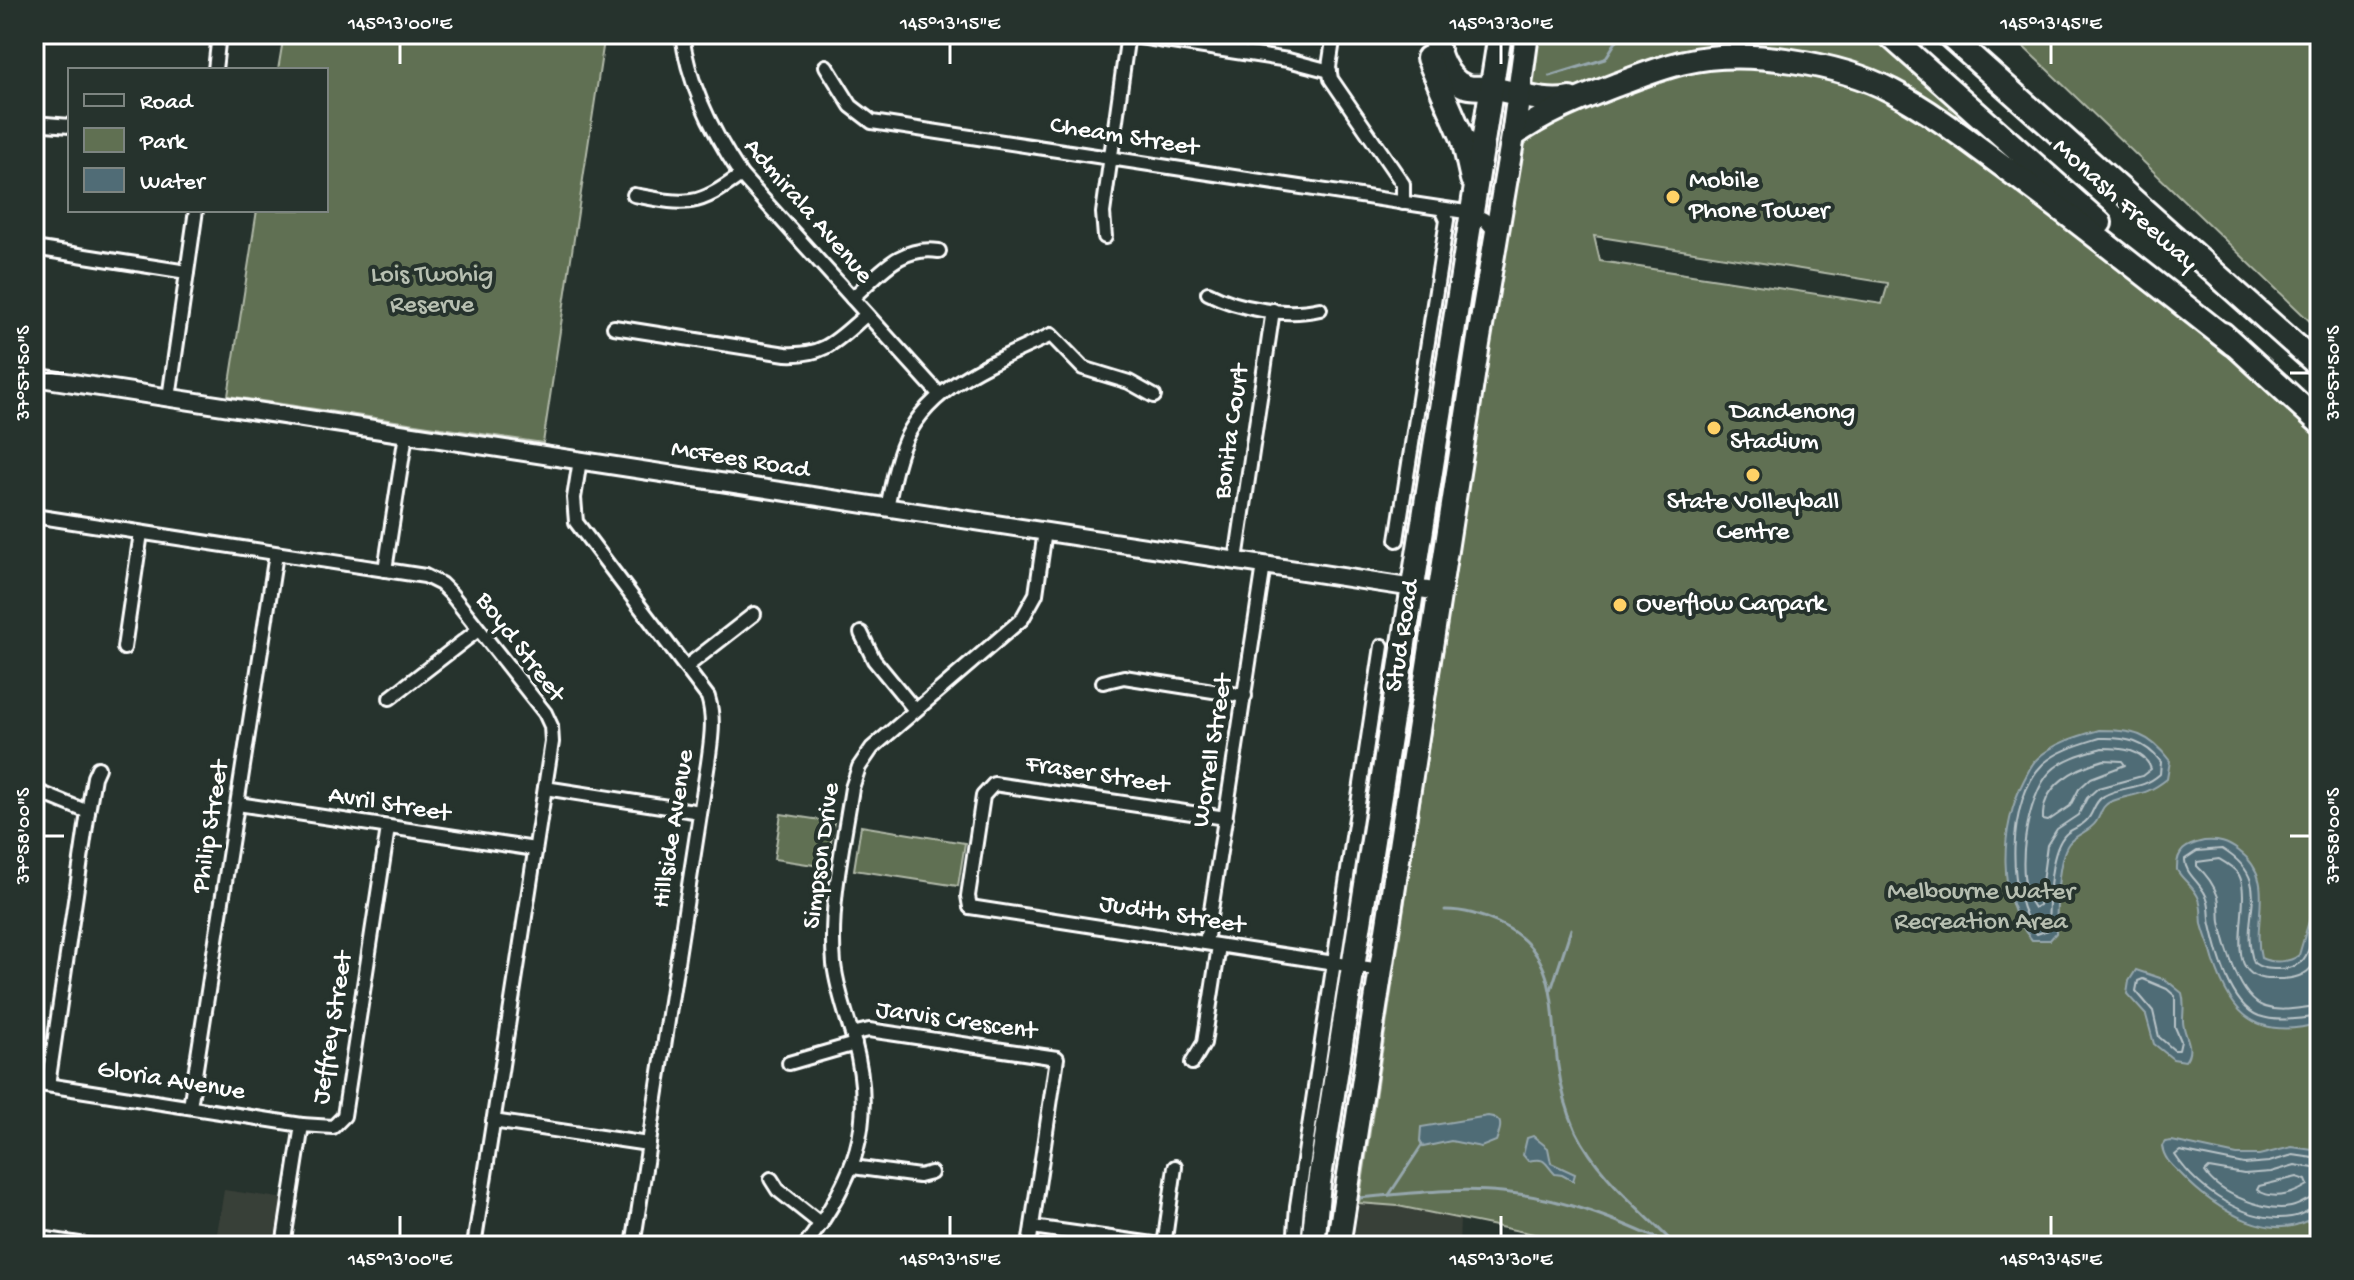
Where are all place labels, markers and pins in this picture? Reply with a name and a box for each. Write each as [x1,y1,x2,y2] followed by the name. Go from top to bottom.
[1688,167,1832,228] place label: Mobile Phone Tower
[1664,188,1682,206] marker: Mobile Phone Tower
[1728,398,1855,459] place label: Dandenong Stadium
[1705,419,1723,437] marker: Dandenong Stadium
[1744,466,1762,484] marker: State Volleyball Centre
[1667,488,1839,549] place label: State Volleyball Centre
[1636,590,1827,621] place label: Overflow Carpark
[1611,596,1629,614] marker: Overflow Carpark

